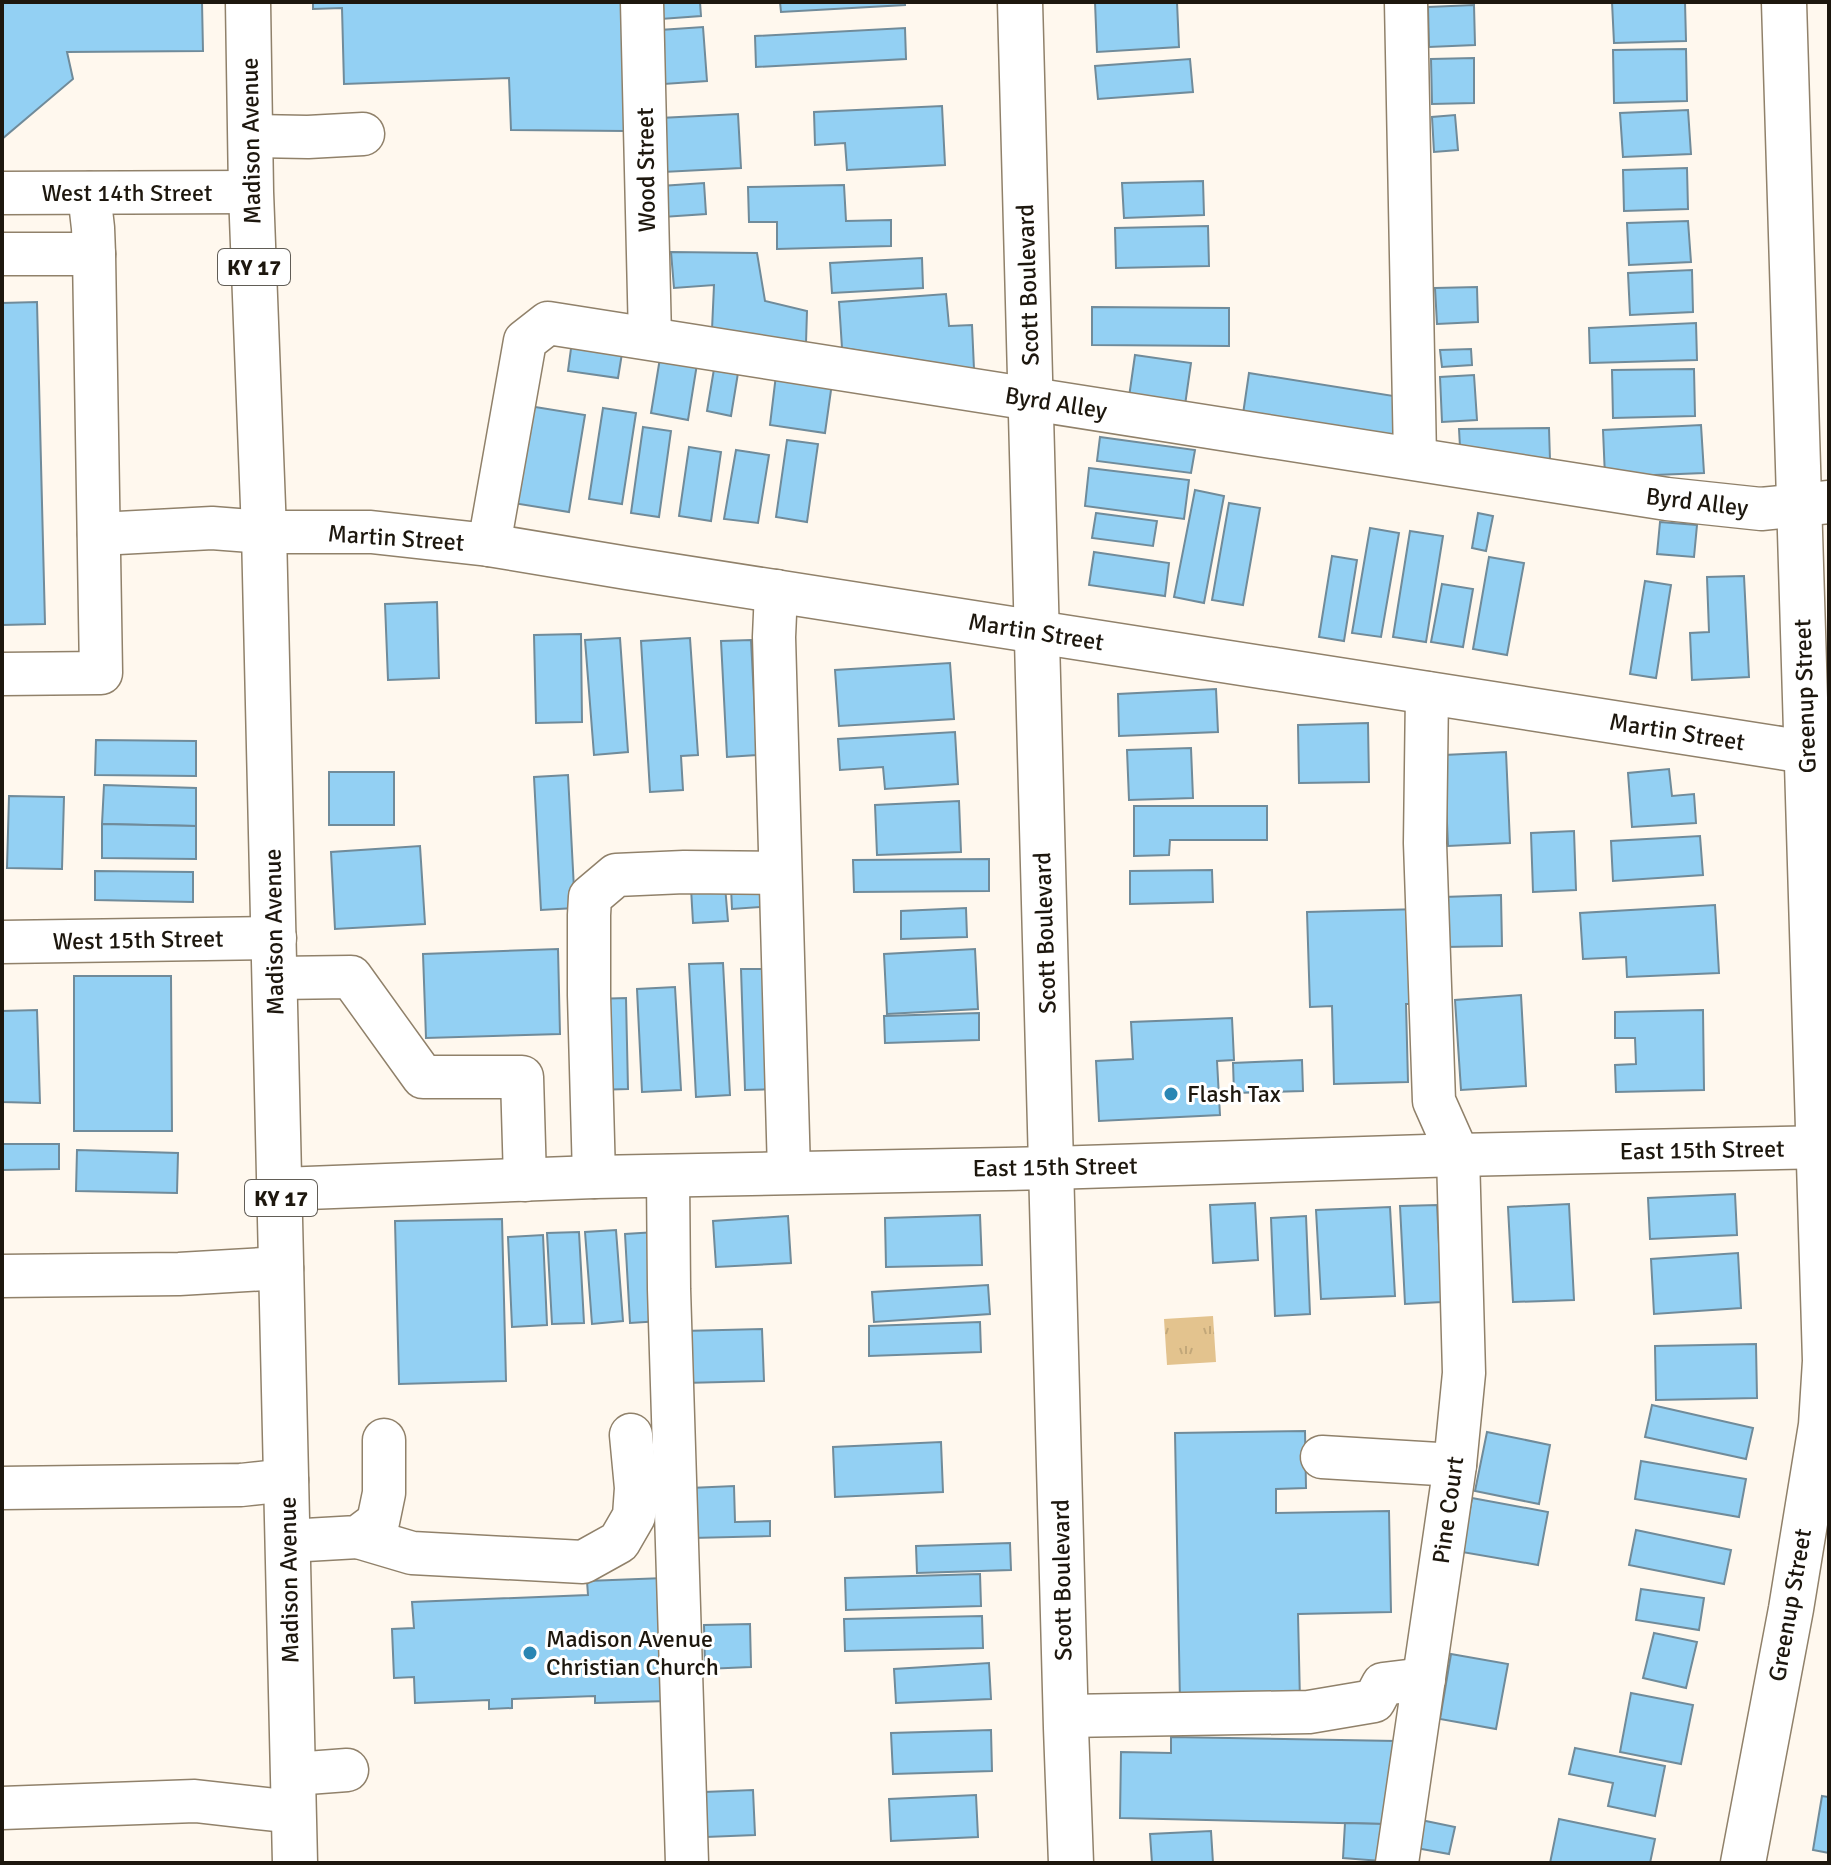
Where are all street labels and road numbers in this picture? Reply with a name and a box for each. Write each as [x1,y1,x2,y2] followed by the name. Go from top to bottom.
[235,57,267,225] street label: Madison Avenue
[630,107,662,233] street label: Wood Street
[42,178,212,208] street label: West 14th Street
[1010,204,1046,366] street label: Scott Boulevard
[218,249,290,285] road number: KY 17
[1003,380,1109,426] street label: Byrd Alley
[1644,481,1750,523] street label: Byrd Alley
[327,518,465,558] street label: Martin Street
[966,606,1106,658] street label: Martin Street
[1787,618,1823,774] street label: Greenup Street
[1607,706,1747,758] street label: Martin Street
[258,848,290,1016] street label: Madison Avenue
[1027,852,1063,1014] street label: Scott Boulevard
[52,924,224,956] street label: West 15th Street
[1619,1134,1785,1166] street label: East 15th Street
[972,1151,1138,1183] street label: East 15th Street
[245,1180,317,1216] road number: KY 17
[1426,1454,1470,1566] street label: Pine Court
[273,1496,305,1664] street label: Madison Avenue
[1046,1499,1078,1661] street label: Scott Boulevard
[1762,1526,1818,1684] street label: Greenup Street

